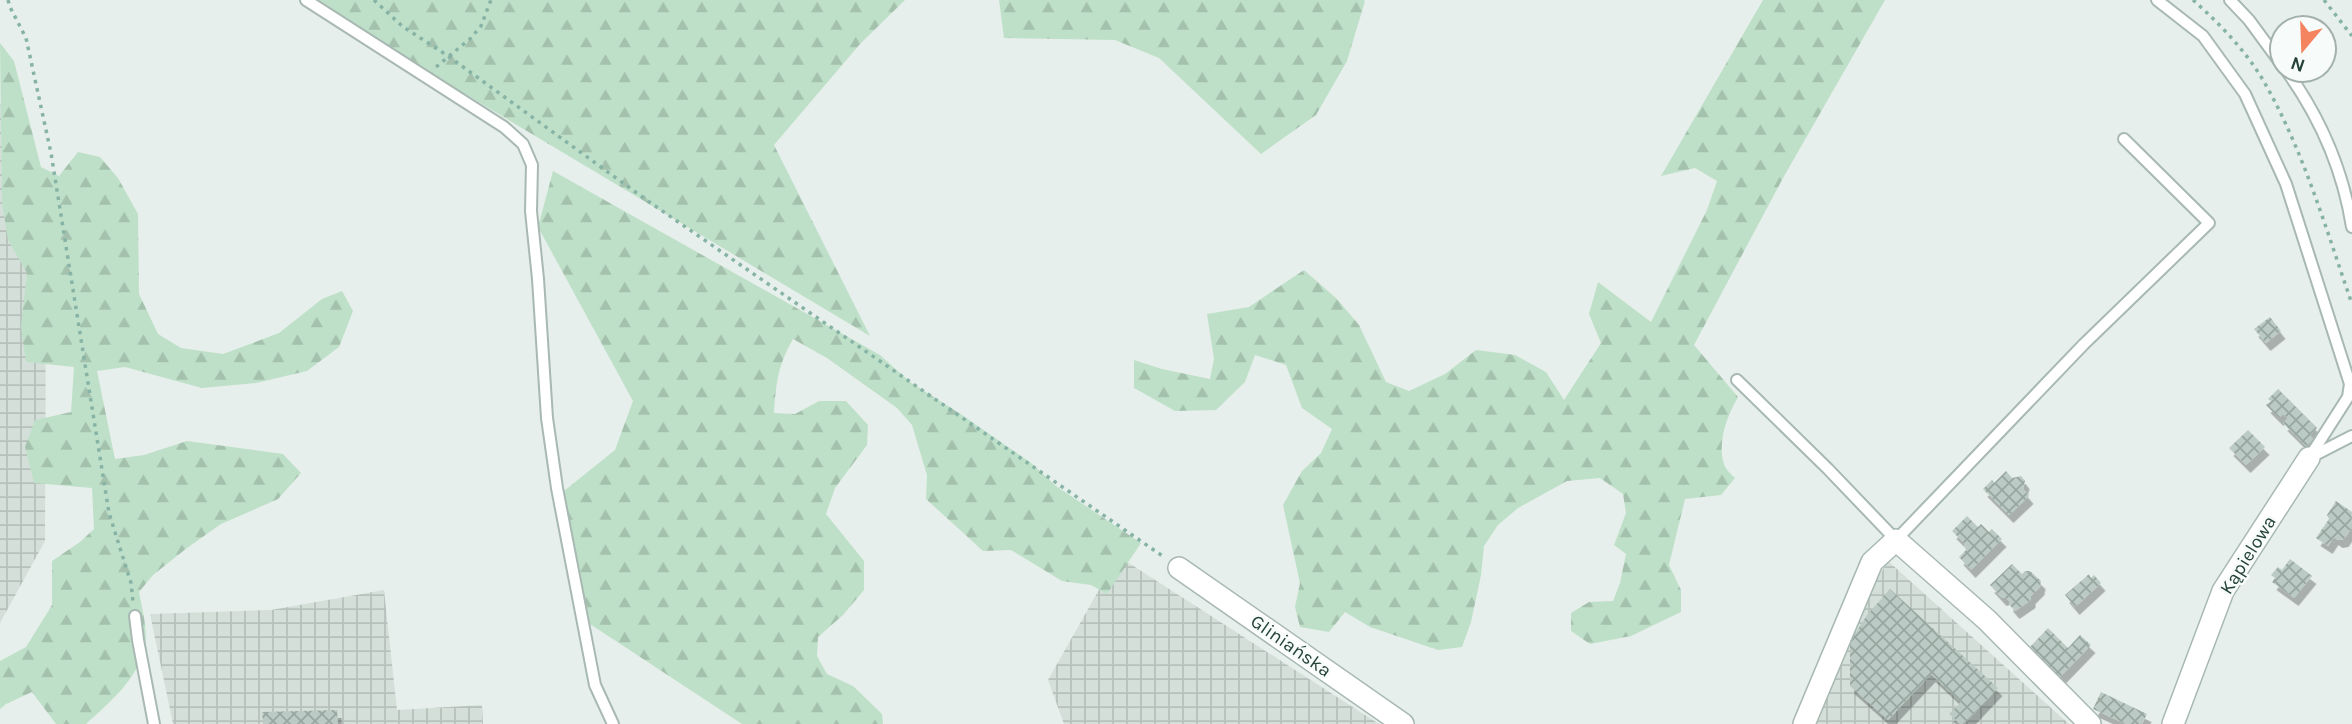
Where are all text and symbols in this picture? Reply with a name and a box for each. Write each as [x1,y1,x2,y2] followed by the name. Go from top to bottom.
[2268,14,2338,84] north arrow
[2288,52,2308,77] text: N
[2215,512,2281,598] street label: Kąpielowa
[1246,610,1336,682] street label: Gliniańska

